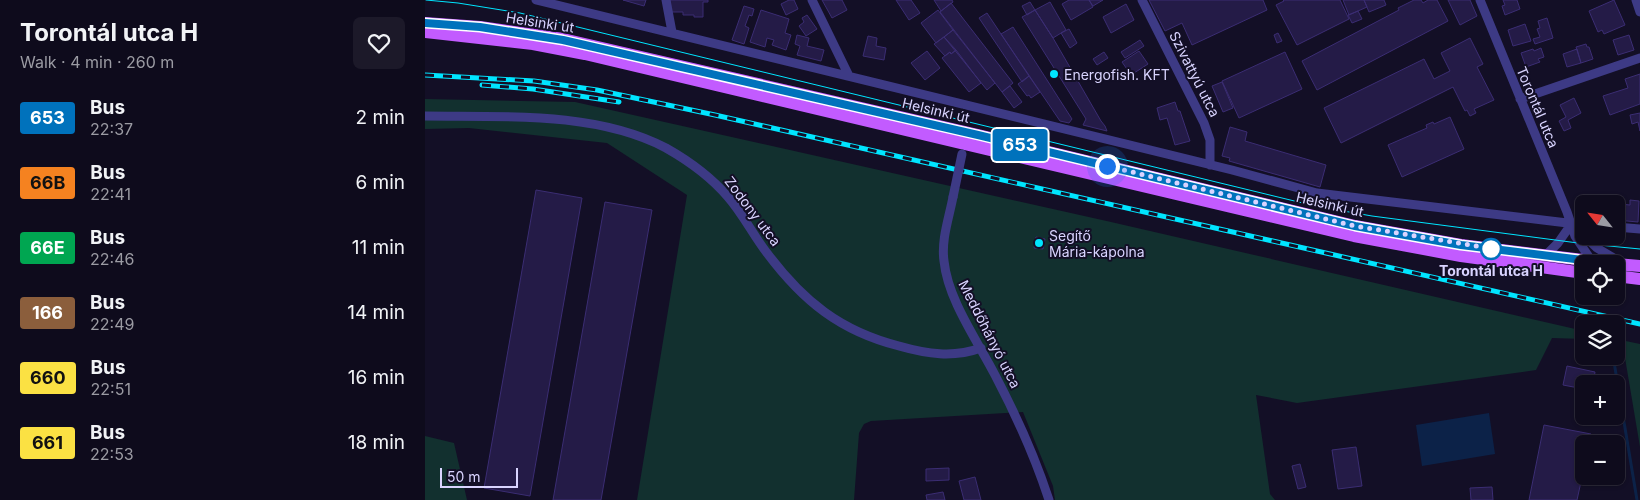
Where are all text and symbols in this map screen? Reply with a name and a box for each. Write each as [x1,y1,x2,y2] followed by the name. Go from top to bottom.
[505,8,576,36] street label: Helsinki út
[353,17,405,69] button: heart
[20,18,198,47] text: Torontál utca H
[1166,28,1224,120] street label: Szivattyú utca
[20,52,174,72] text: Walk · 4 min · 260 m
[1513,64,1563,150] street label: Torontál utca
[1064,66,1170,83] place label: Energofish. KFT
[1048,68,1060,80] marker: Energofish. KFT
[901,94,972,126] street label: Helsinki út
[90,96,125,119] text: Bus
[356,106,405,129] text: 2 min
[30,107,65,128] text: 653
[90,119,133,139] text: 22:37
[991,129,1049,161] line badge: 653
[1003,134,1037,155] text: 653
[1095,154,1120,179] your location
[90,161,125,184] text: Bus
[355,171,405,194] text: 6 min
[30,172,65,193] text: 66B
[721,173,785,249] street label: Zodony utca
[90,184,131,204] text: 22:41
[1295,188,1366,220] street label: Helsinki út
[1575,195,1625,245] north arrow
[1575,195,1625,485] map controls
[90,226,125,249] text: Bus
[1049,227,1145,260] place label: Segítő Mária-kápolna
[352,236,405,259] text: 11 min
[30,237,65,258] text: 66E
[1033,237,1045,249] marker: Segítő Mária-kápolna
[1480,238,1502,260] marker: Torontál utca H
[90,249,134,269] text: 22:46
[1575,255,1625,305] button: locate
[1439,262,1543,279] place label: Torontál utca H
[955,277,1025,391] street label: Meddőhányó utca
[90,291,125,314] text: Bus
[347,301,405,324] text: 14 min
[32,302,63,323] text: 166
[90,314,134,334] text: 22:49
[1575,315,1625,365] button: layers
[91,356,126,379] text: Bus
[348,366,405,389] text: 16 min
[30,367,66,388] text: 660
[1575,375,1625,425] button: +
[91,379,131,399] text: 22:51
[90,421,125,444] text: Bus
[348,431,405,454] text: 18 min
[32,432,63,453] text: 661
[1575,435,1625,485] button: −
[90,444,134,464] text: 22:53
[440,465,517,488] scale bar
[447,468,481,485] text: 50 m

